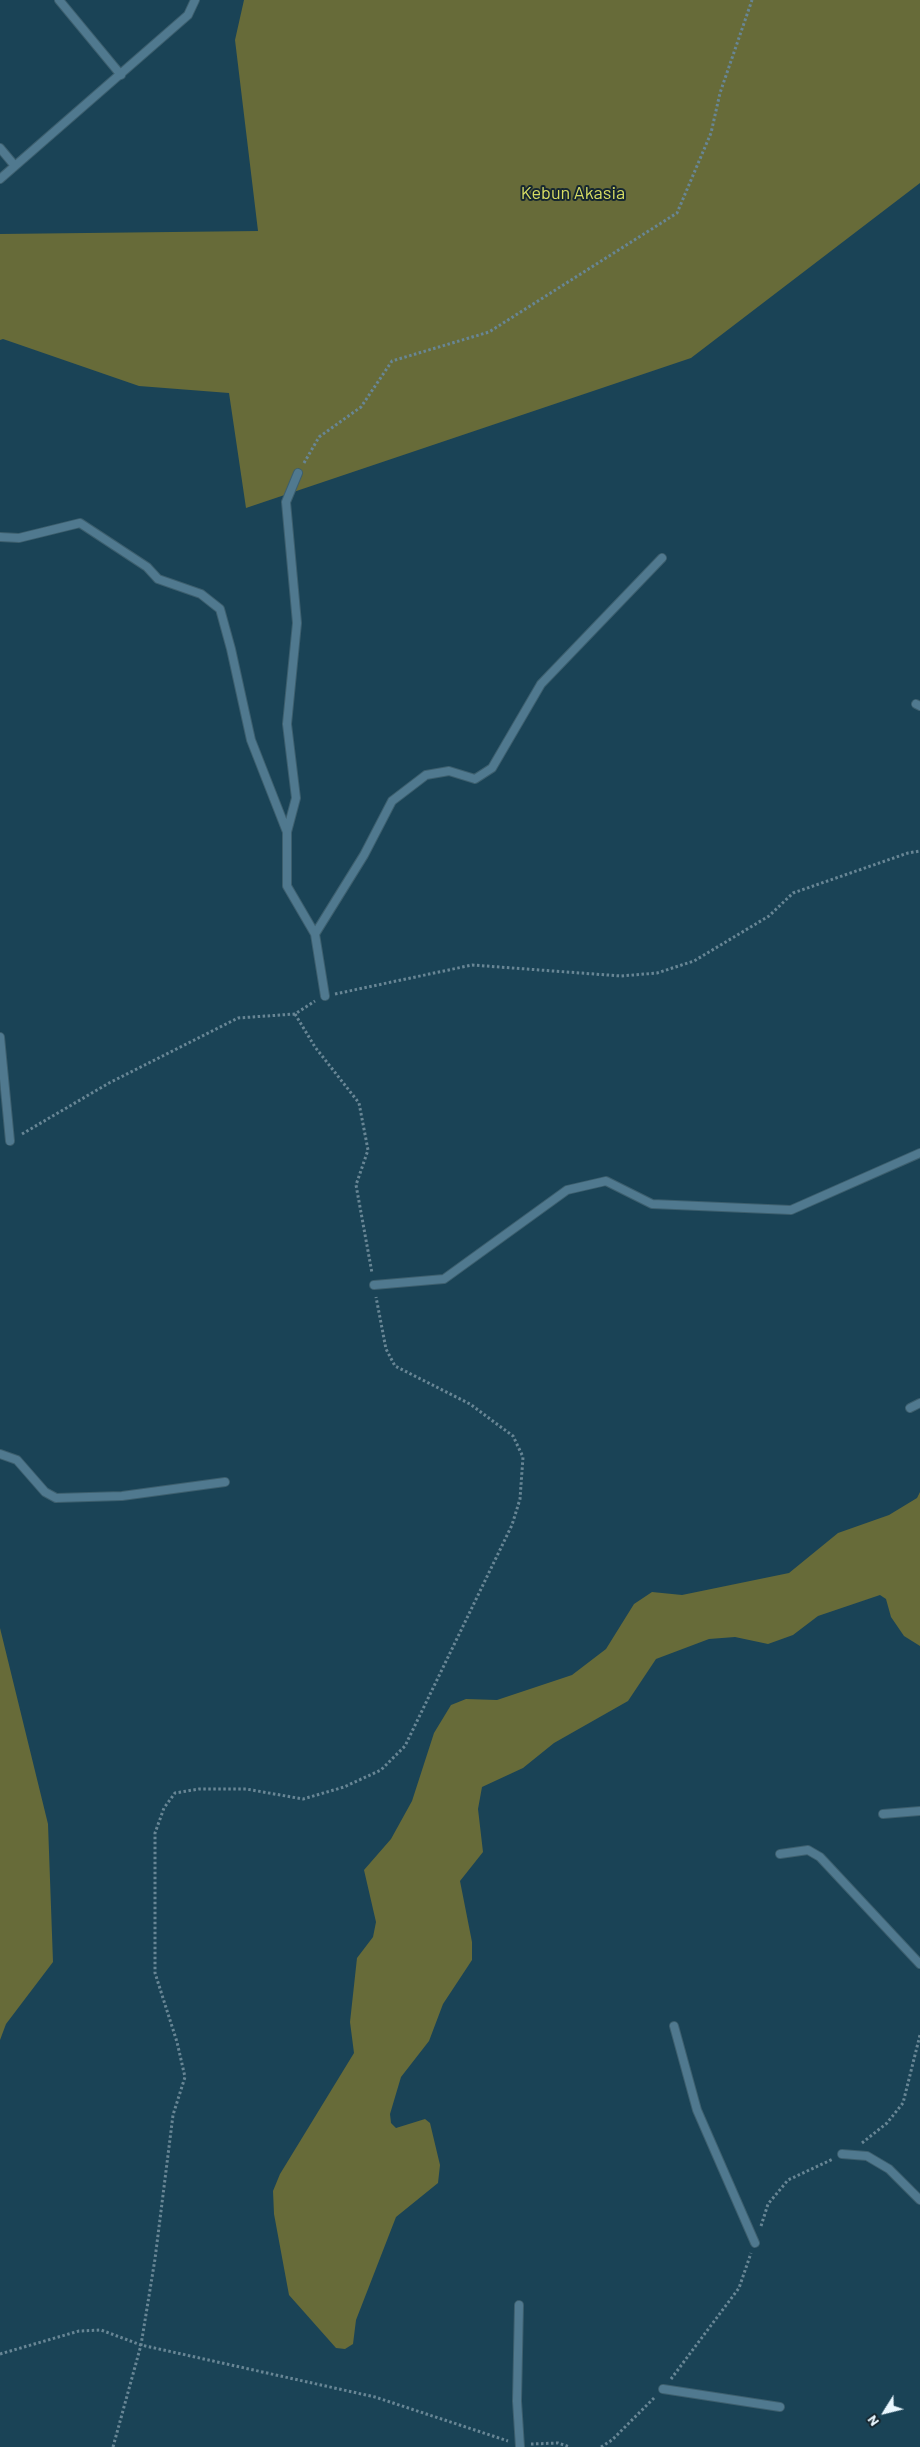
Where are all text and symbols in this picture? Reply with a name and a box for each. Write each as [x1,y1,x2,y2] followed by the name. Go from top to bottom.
[521,182,625,204] park label: Kebun Akasia
[860,2387,910,2437] north arrow
[863,2412,882,2430] text: N

